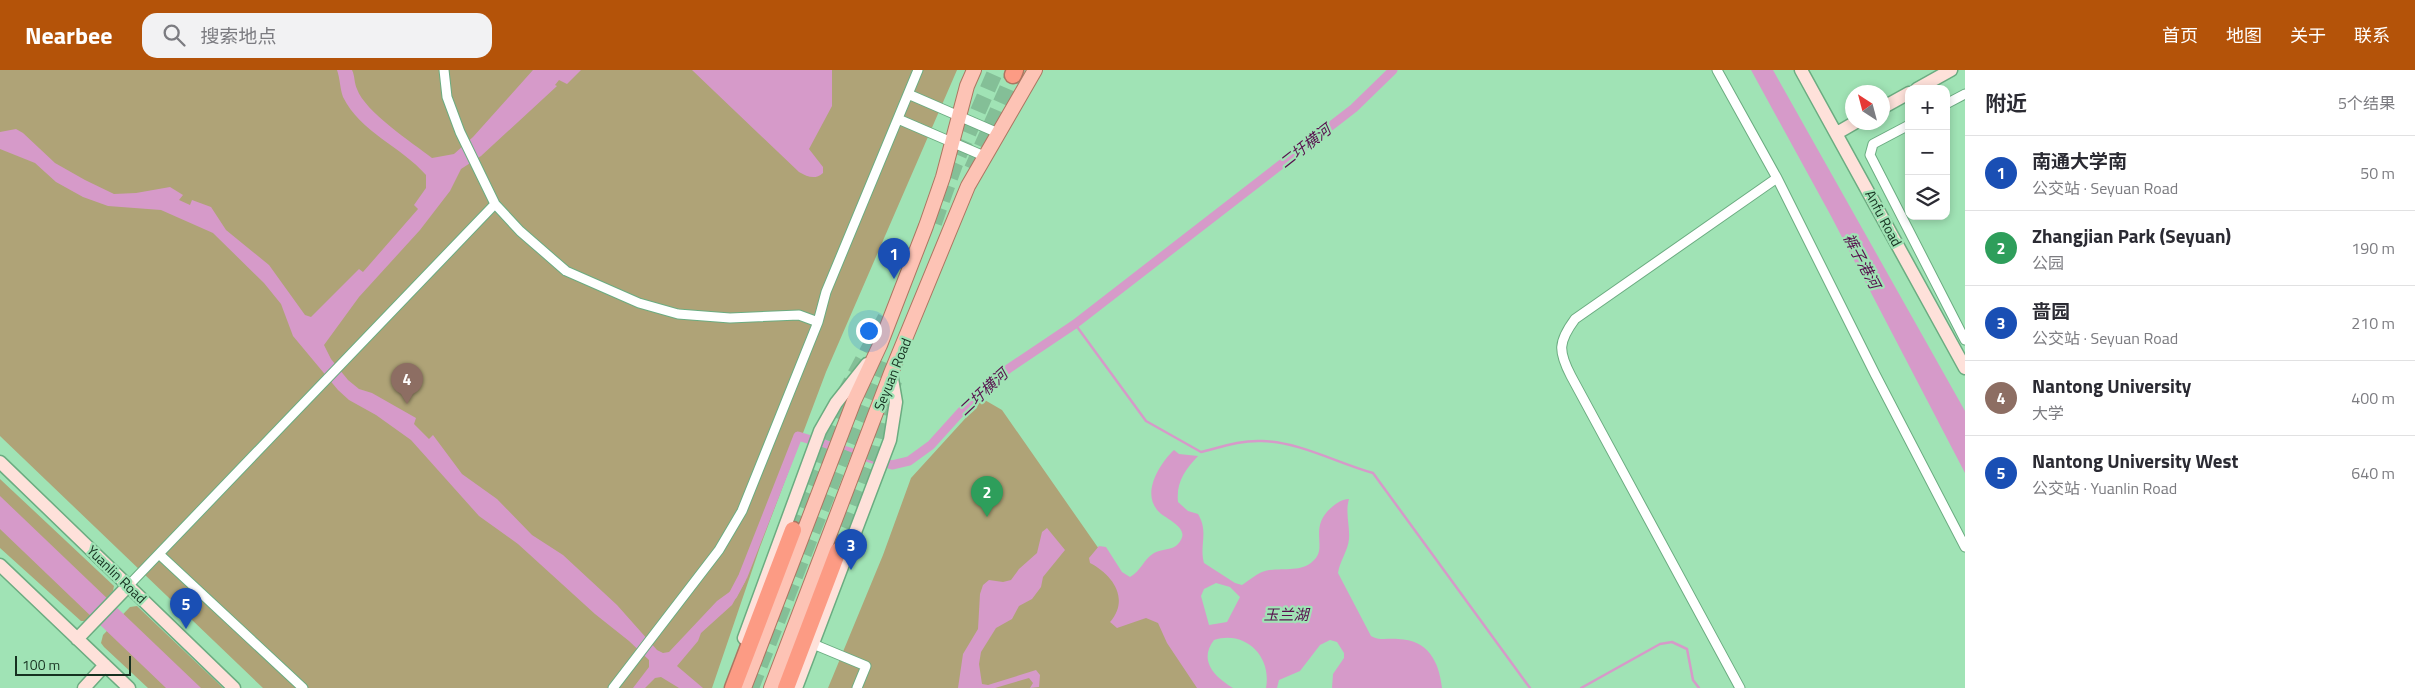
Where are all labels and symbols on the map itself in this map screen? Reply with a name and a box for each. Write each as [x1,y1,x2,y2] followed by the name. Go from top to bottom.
[1845,85,1890,130] north arrow
[1274,117,1338,174] water label: 二圩横河
[1860,186,1908,250] street label: Anfu Road
[1838,229,1888,296] water label: 裤子港河
[878,238,910,279] pin: 1
[856,318,882,344] your location
[868,335,916,413] street label: Seyuan Road
[953,361,1015,421] water label: 二圩横河
[391,363,423,404] pin: 4
[971,476,1003,517] pin: 2
[835,529,867,570] pin: 3
[82,540,152,608] street label: Yuanlin Road
[170,588,202,629] pin: 5
[1263,603,1310,626] water label: 玉兰湖
[15,653,131,676] scale bar

